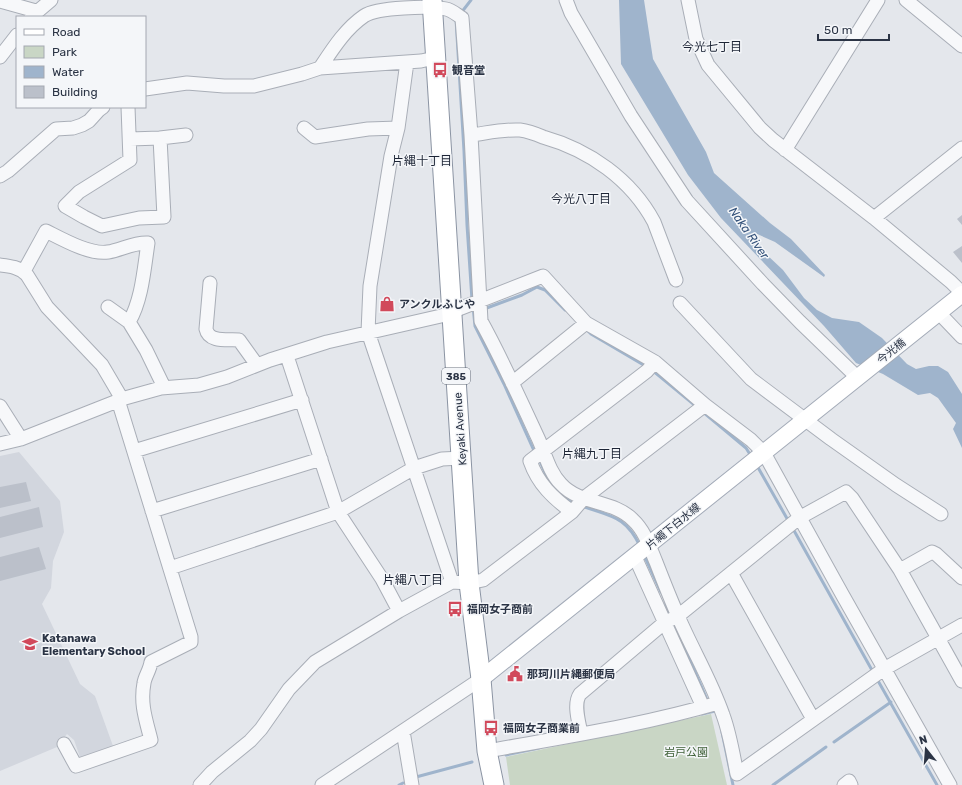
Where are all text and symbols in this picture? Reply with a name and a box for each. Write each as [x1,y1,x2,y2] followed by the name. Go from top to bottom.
[16,16,146,108] legend
[818,16,889,42] scale bar
[824,23,852,37] text: 50 m
[52,25,80,39] text: Road
[682,40,742,54] district label: 今光七丁目
[52,45,78,59] text: Park
[431,61,449,79] bus stop icon: 観音堂
[452,64,485,77] place label: 観音堂
[52,65,84,79] text: Water
[52,85,98,99] text: Building
[392,154,452,168] district label: 片縄十丁目
[551,192,611,206] district label: 今光八丁目
[726,204,772,262] water label: Naka River
[378,295,396,313] shop icon: アンクルふじや
[399,298,475,311] place label: アンクルふじや
[874,336,908,367] street label: 今光橋
[442,368,470,384] road number: 385
[451,392,470,466] street label: Keyaki Avenue
[562,447,622,461] district label: 片縄九丁目
[644,501,703,552] street label: 片繩下白水線
[383,573,443,587] district label: 片縄八丁目
[446,600,464,618] bus stop icon: 福岡女子商前
[467,603,533,616] place label: 福岡女子商前
[42,632,145,658] place label: Katanawa Elementary School
[21,635,39,653] school or university icon: Katanawa Elementary School
[506,665,524,683] public building icon: 那珂川片縄郵便局
[527,668,615,681] place label: 那珂川片縄郵便局
[482,719,500,737] bus stop icon: 福岡女子商業前
[503,722,580,735] place label: 福岡女子商業前
[906,729,946,769] north arrow
[918,733,929,747] text: N
[664,746,708,759] park label: 岩戸公園

